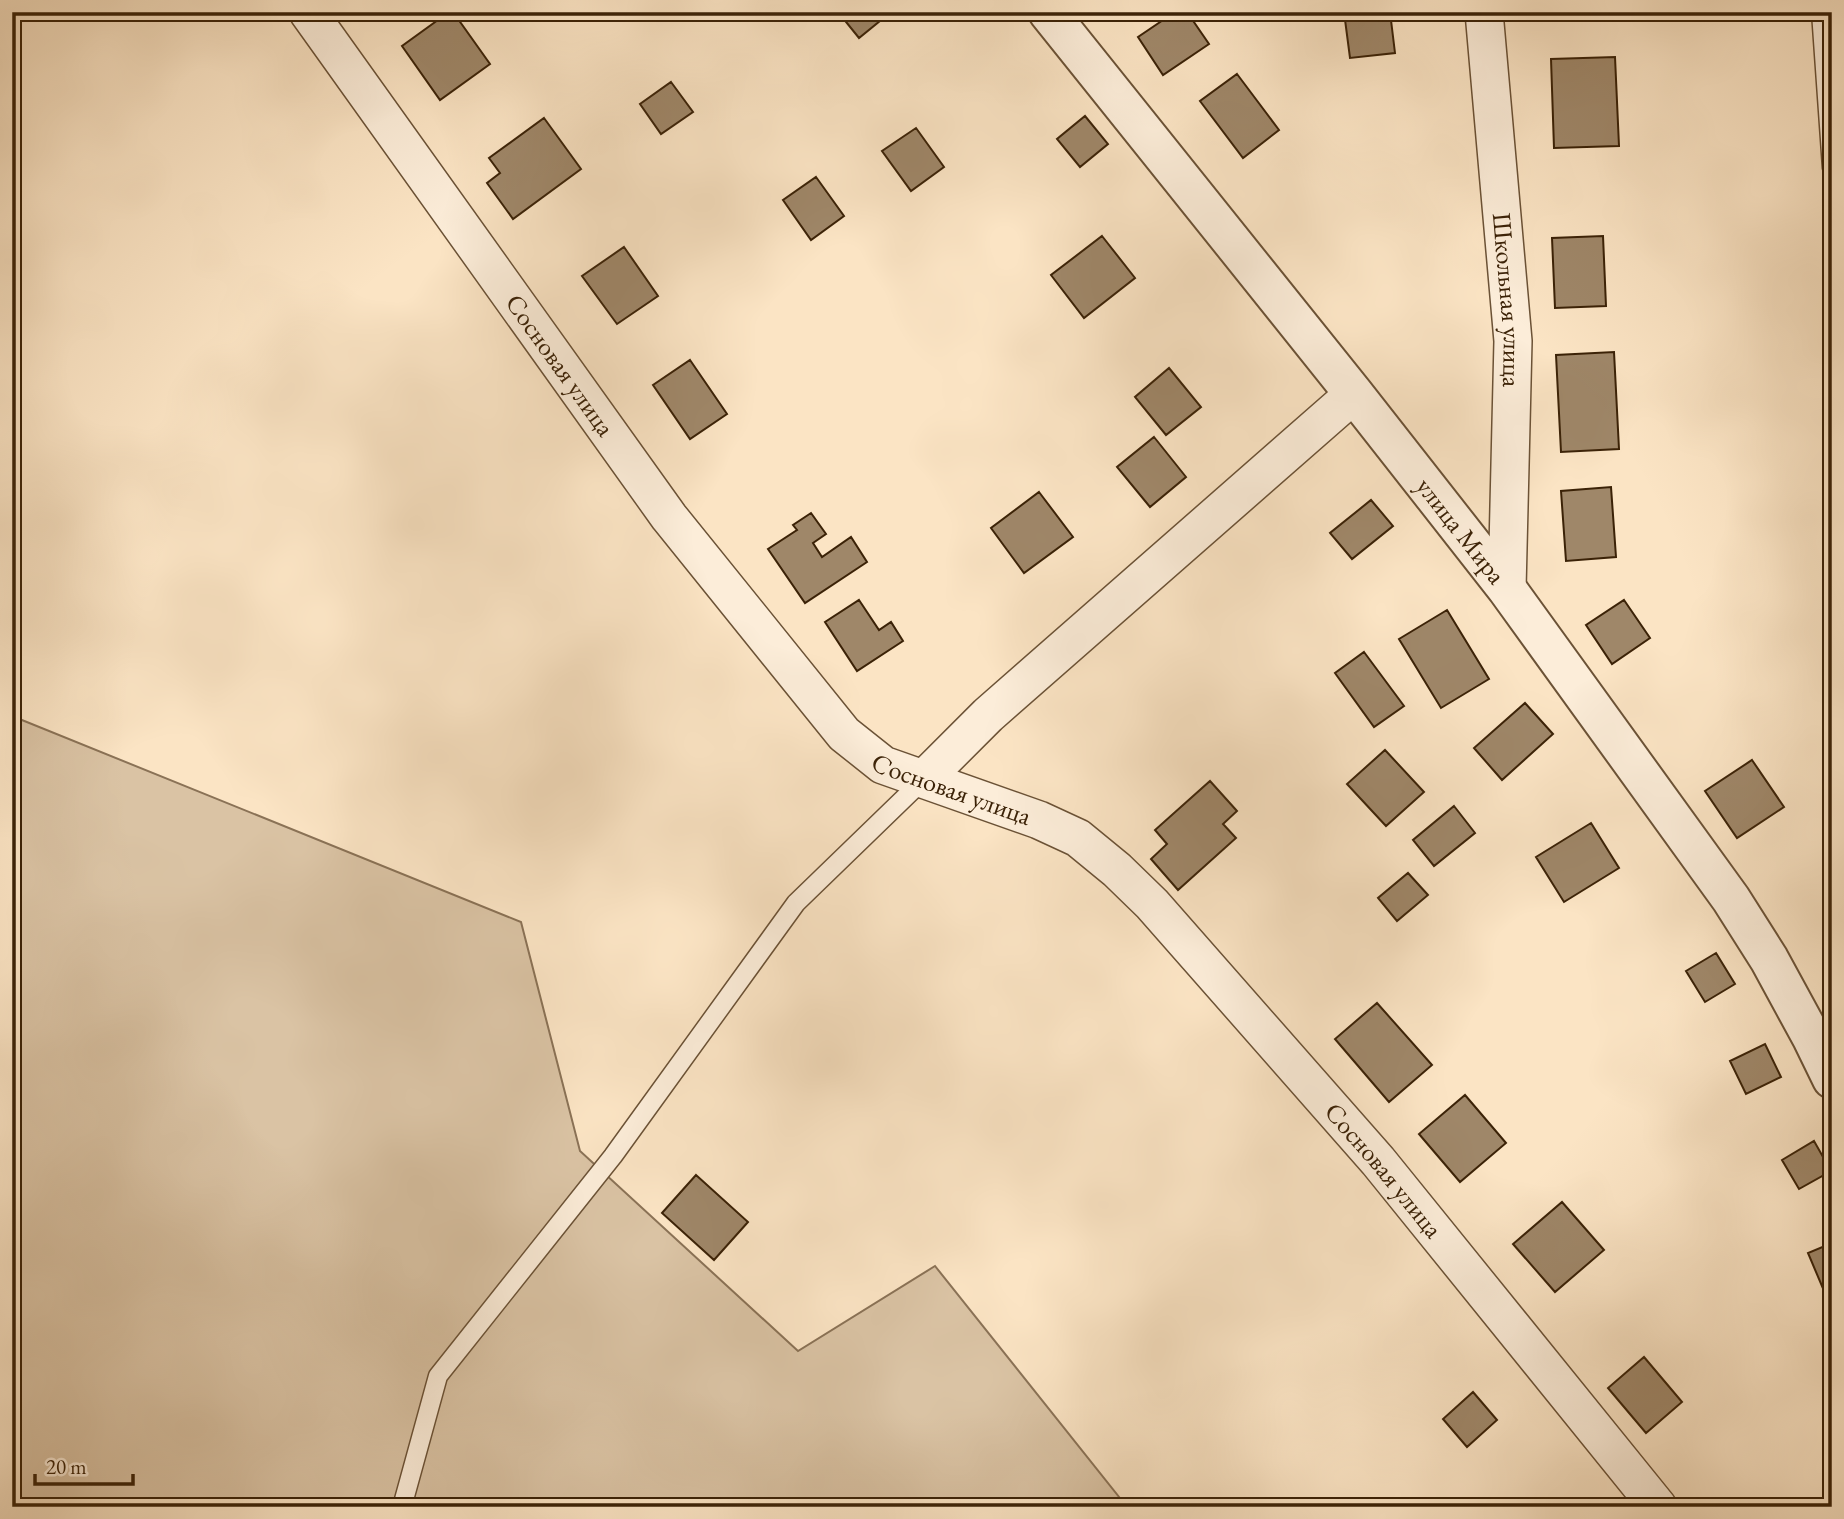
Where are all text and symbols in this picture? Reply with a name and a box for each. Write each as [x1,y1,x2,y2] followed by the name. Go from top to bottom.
[1485,211,1530,388] street label: Школьная улица
[498,287,623,443] street label: Сосновая улица
[1409,470,1514,591] street label: улица Мира
[864,745,1036,833] street label: Сосновая улица
[1317,1095,1451,1245] street label: Сосновая улица
[35,1442,133,1486] scale bar
[46,1453,87,1480] text: 20 m

